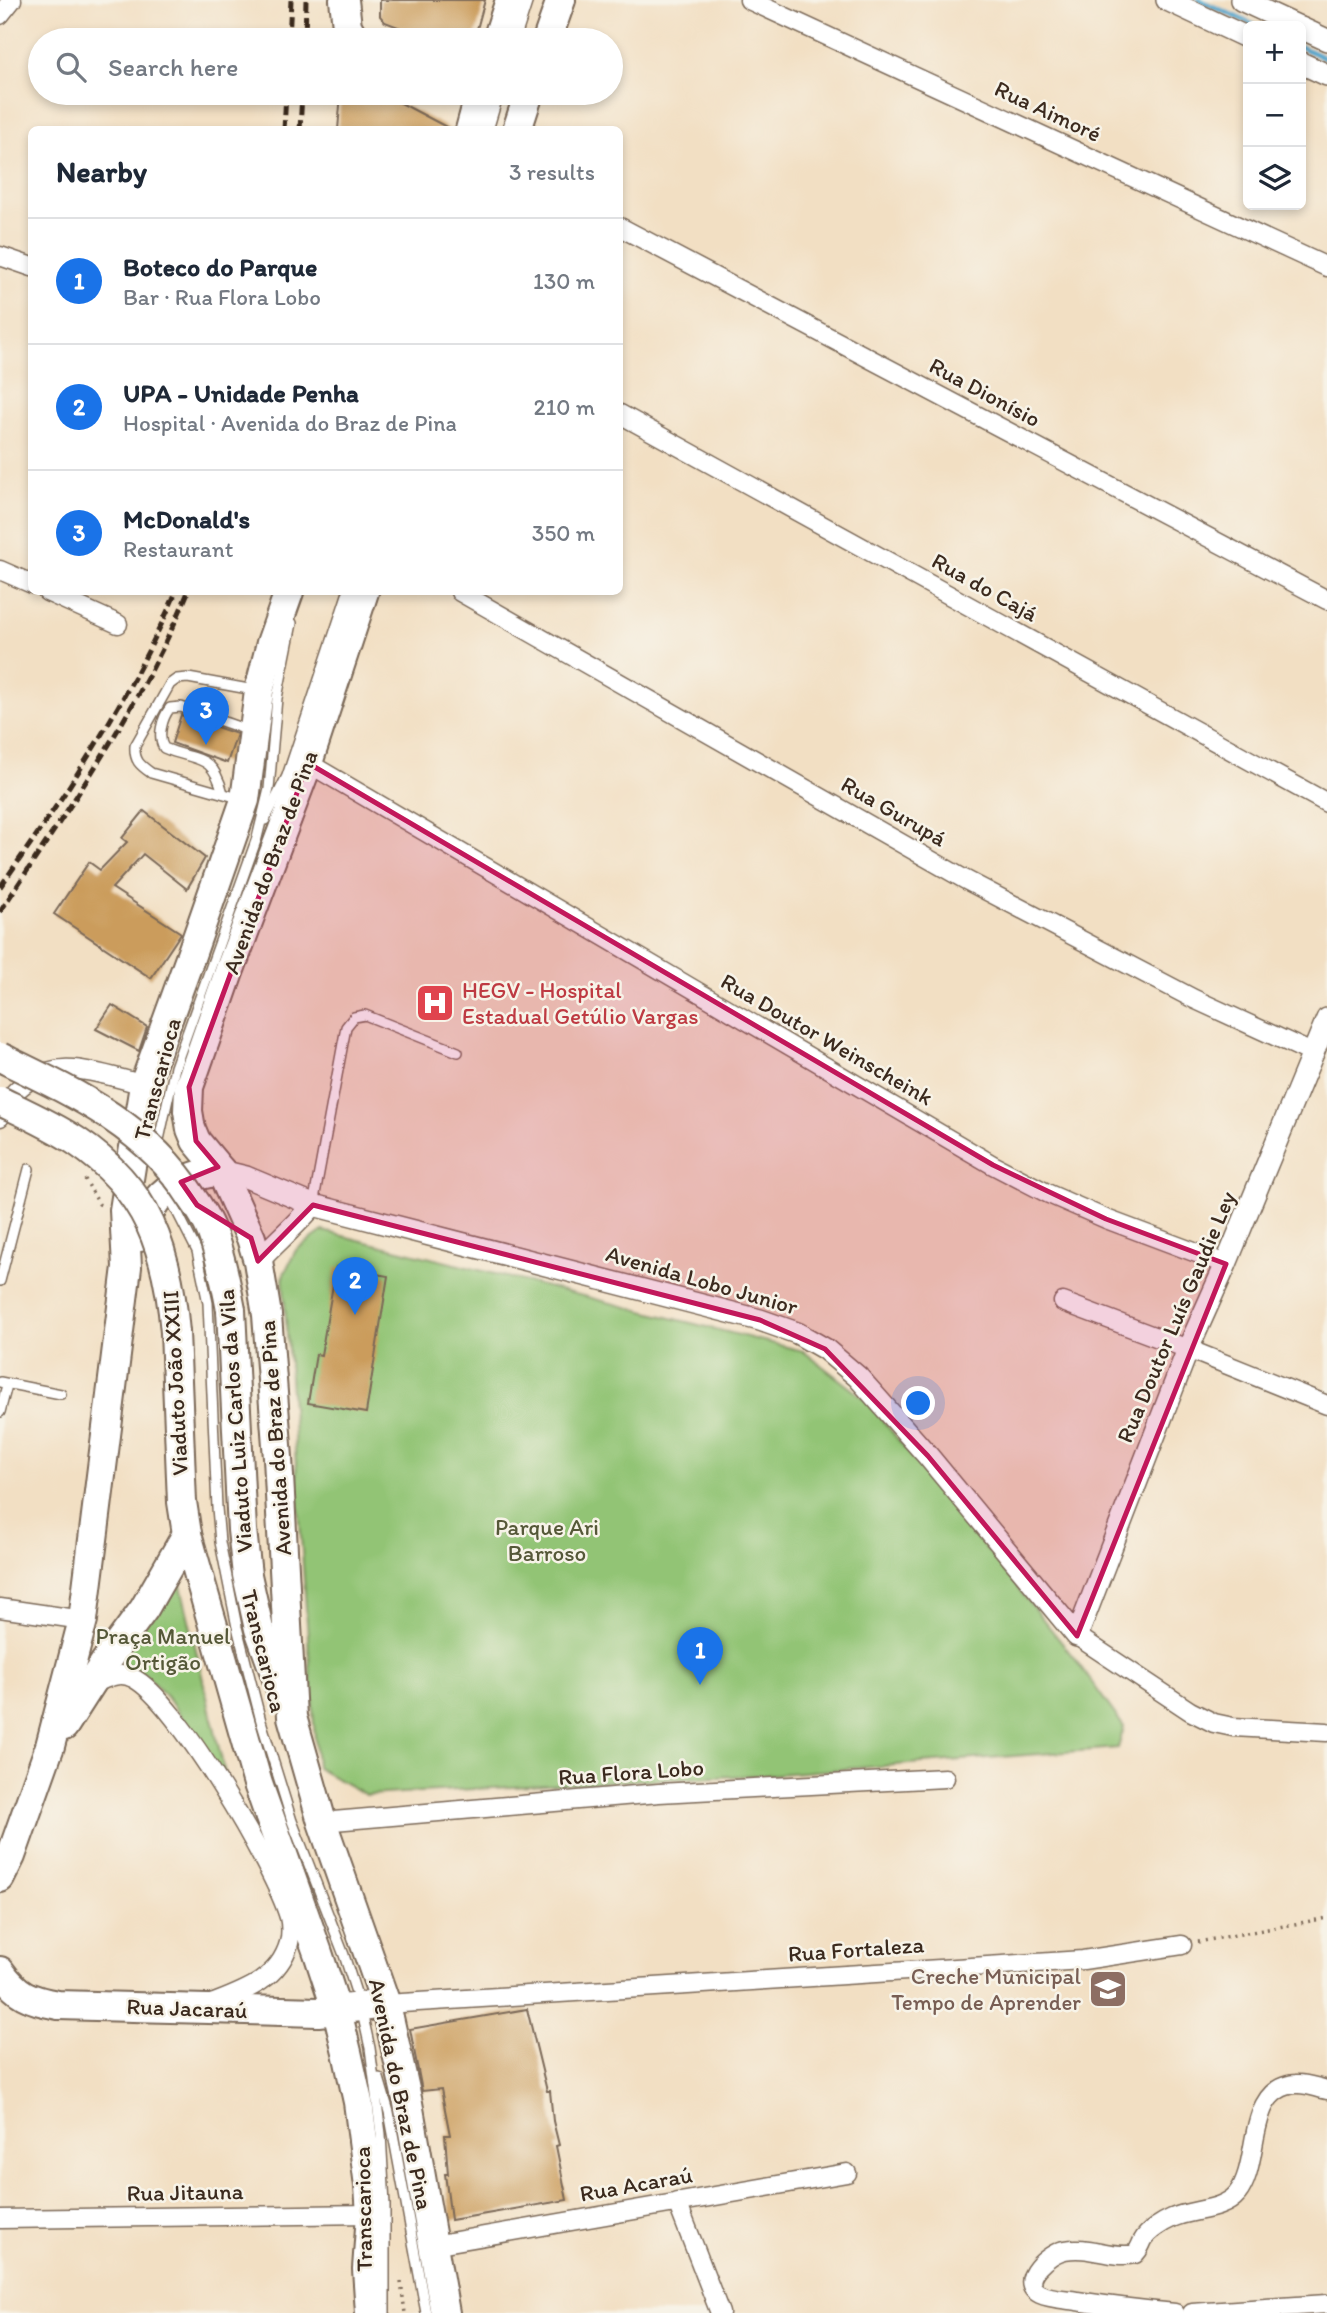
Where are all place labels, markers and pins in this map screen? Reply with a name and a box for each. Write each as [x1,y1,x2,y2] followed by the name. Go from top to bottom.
[183,687,229,745] pin: 3
[462,976,699,1030] place label: HEGV - Hospital Estadual Getúlio Vargas
[414,982,456,1024] hospital icon: HEGV - Hospital Estadual Getúlio Vargas
[332,1257,378,1315] pin: 2
[677,1627,723,1685] pin: 1
[891,1962,1081,2016] place label: Creche Municipal Tempo de Aprender
[1087,1968,1129,2010] school or university icon: Creche Municipal Tempo de Aprender

